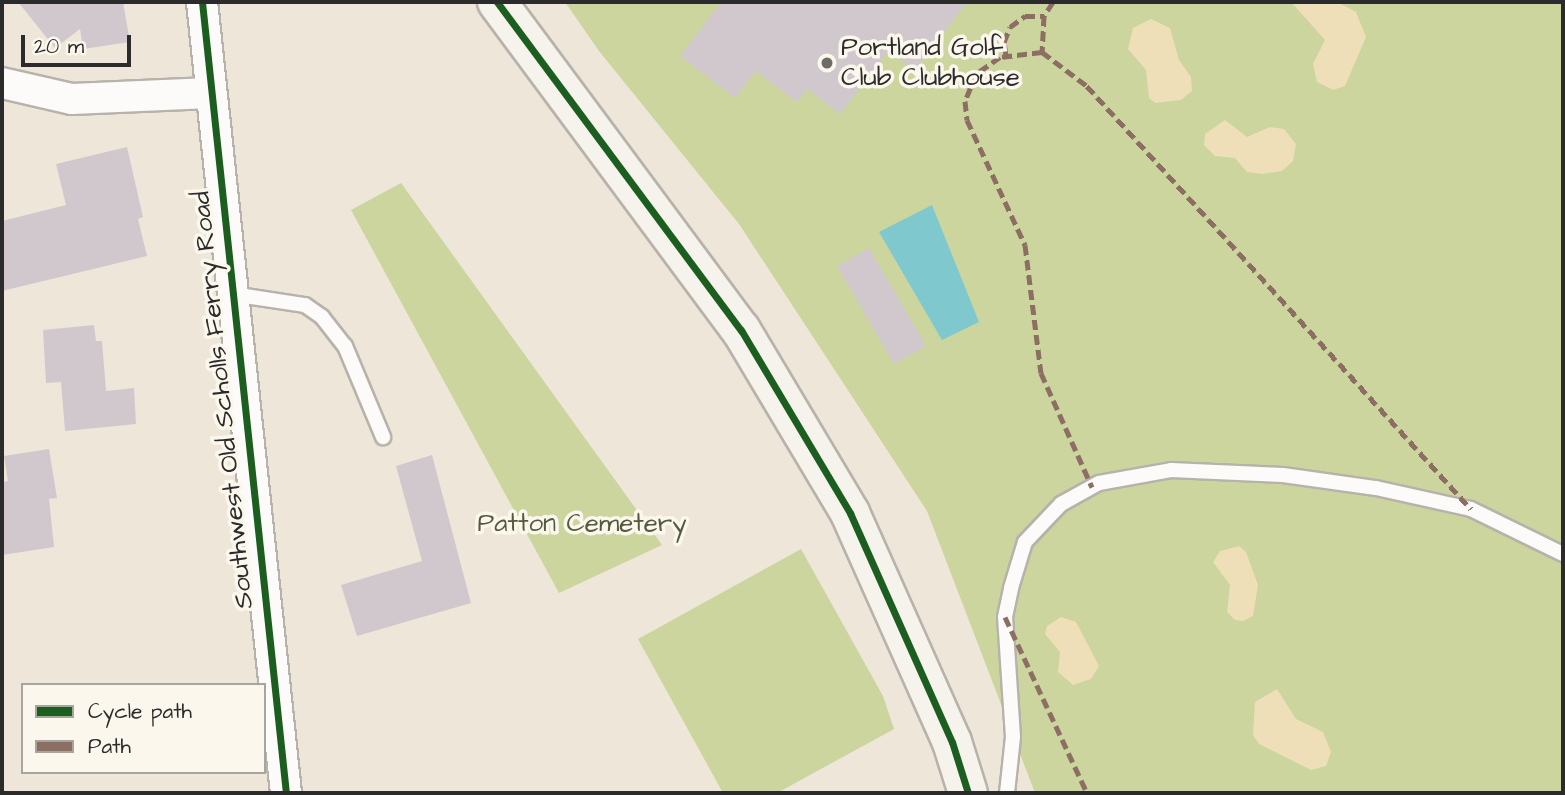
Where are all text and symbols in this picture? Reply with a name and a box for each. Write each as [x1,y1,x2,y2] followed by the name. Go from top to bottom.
[24,21,135,65] scale bar
[34,32,84,61] text: 20 m
[841,32,1020,94] place label: Portland Golf Club Clubhouse
[819,55,835,71] marker: Portland Golf Club Clubhouse
[186,190,260,610] street label: Southwest Old Scholls Ferry Road
[478,508,686,540] park label: Patton Cemetery
[21,683,266,774] legend
[88,697,192,726] text: Cycle path
[88,732,131,761] text: Path

